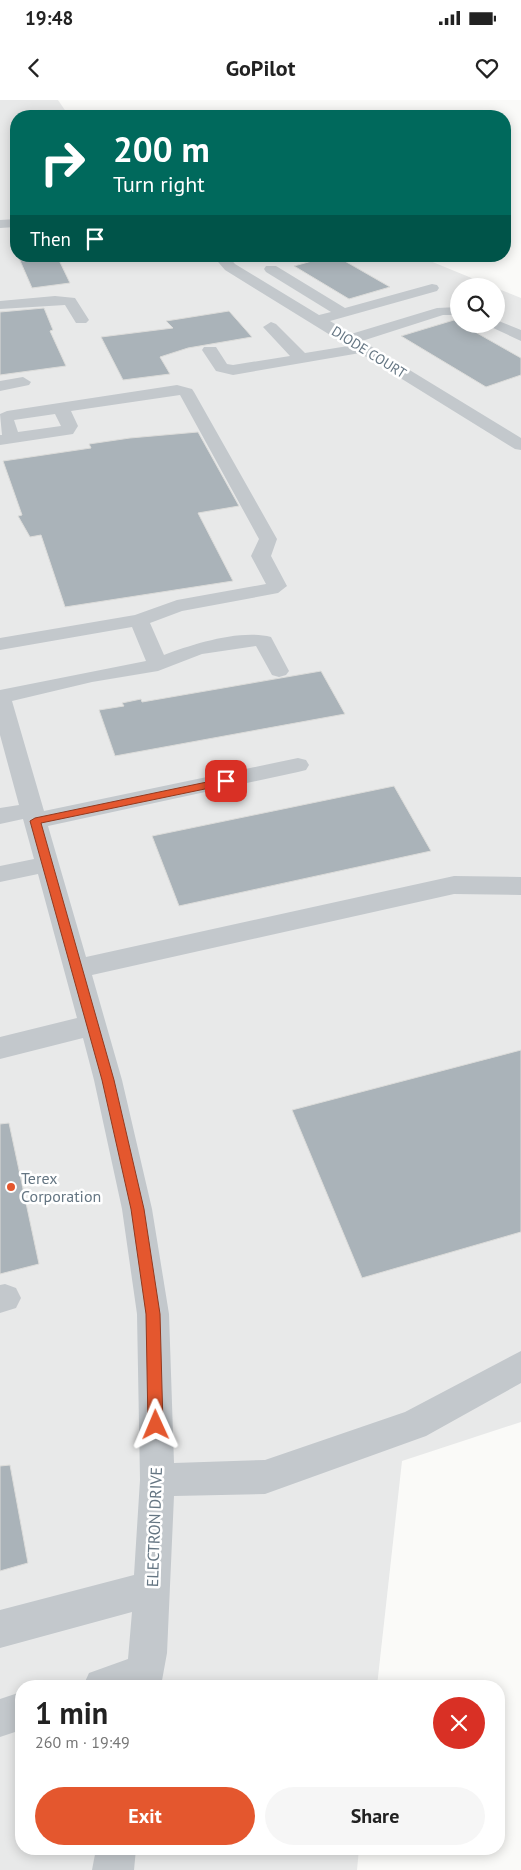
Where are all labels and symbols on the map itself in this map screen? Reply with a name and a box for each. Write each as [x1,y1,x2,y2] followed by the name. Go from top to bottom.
[328,322,410,382] street label: DIODE COURT
[205,760,247,802] pin
[21,1168,101,1206] place label: Terex Corporation
[5,1181,17,1193] marker: Terex Corporation
[129,1398,181,1450] position arrow
[142,1467,166,1587] street label: ELECTRON DRIVE

